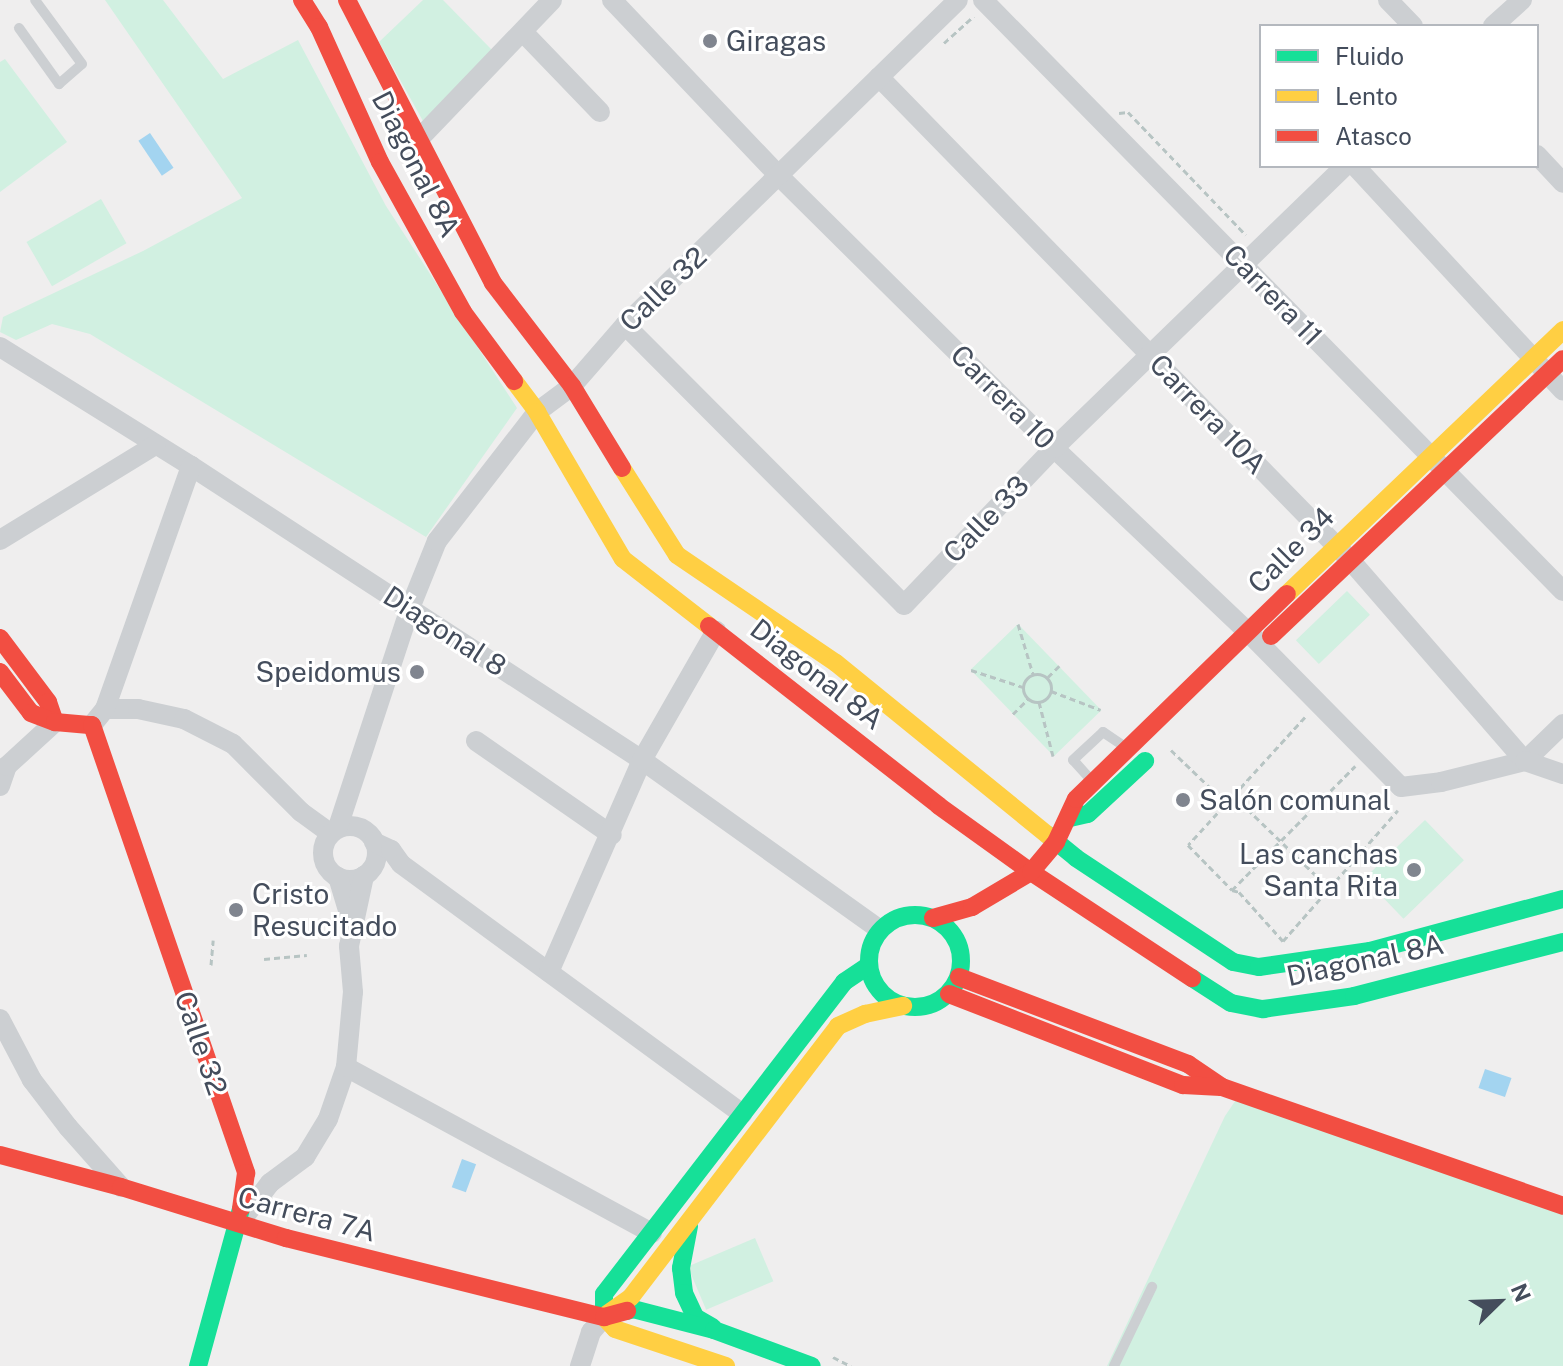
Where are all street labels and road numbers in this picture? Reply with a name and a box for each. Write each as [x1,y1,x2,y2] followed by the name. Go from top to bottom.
[365,85,467,243] street label: Diagonal 8A
[1217,237,1329,353] street label: Carrera 11
[613,240,713,338] street label: Calle 32
[944,338,1062,456] street label: Carrera 10
[1143,347,1273,481] street label: Carrera 10A
[936,468,1036,570] street label: Calle 33
[1241,500,1341,600] street label: Calle 34
[377,579,513,683] street label: Diagonal 8
[744,612,890,736] street label: Diagonal 8A
[1283,927,1447,993] street label: Diagonal 8A
[168,987,234,1099] street label: Calle 32
[234,1179,380,1249] street label: Carrera 7A

